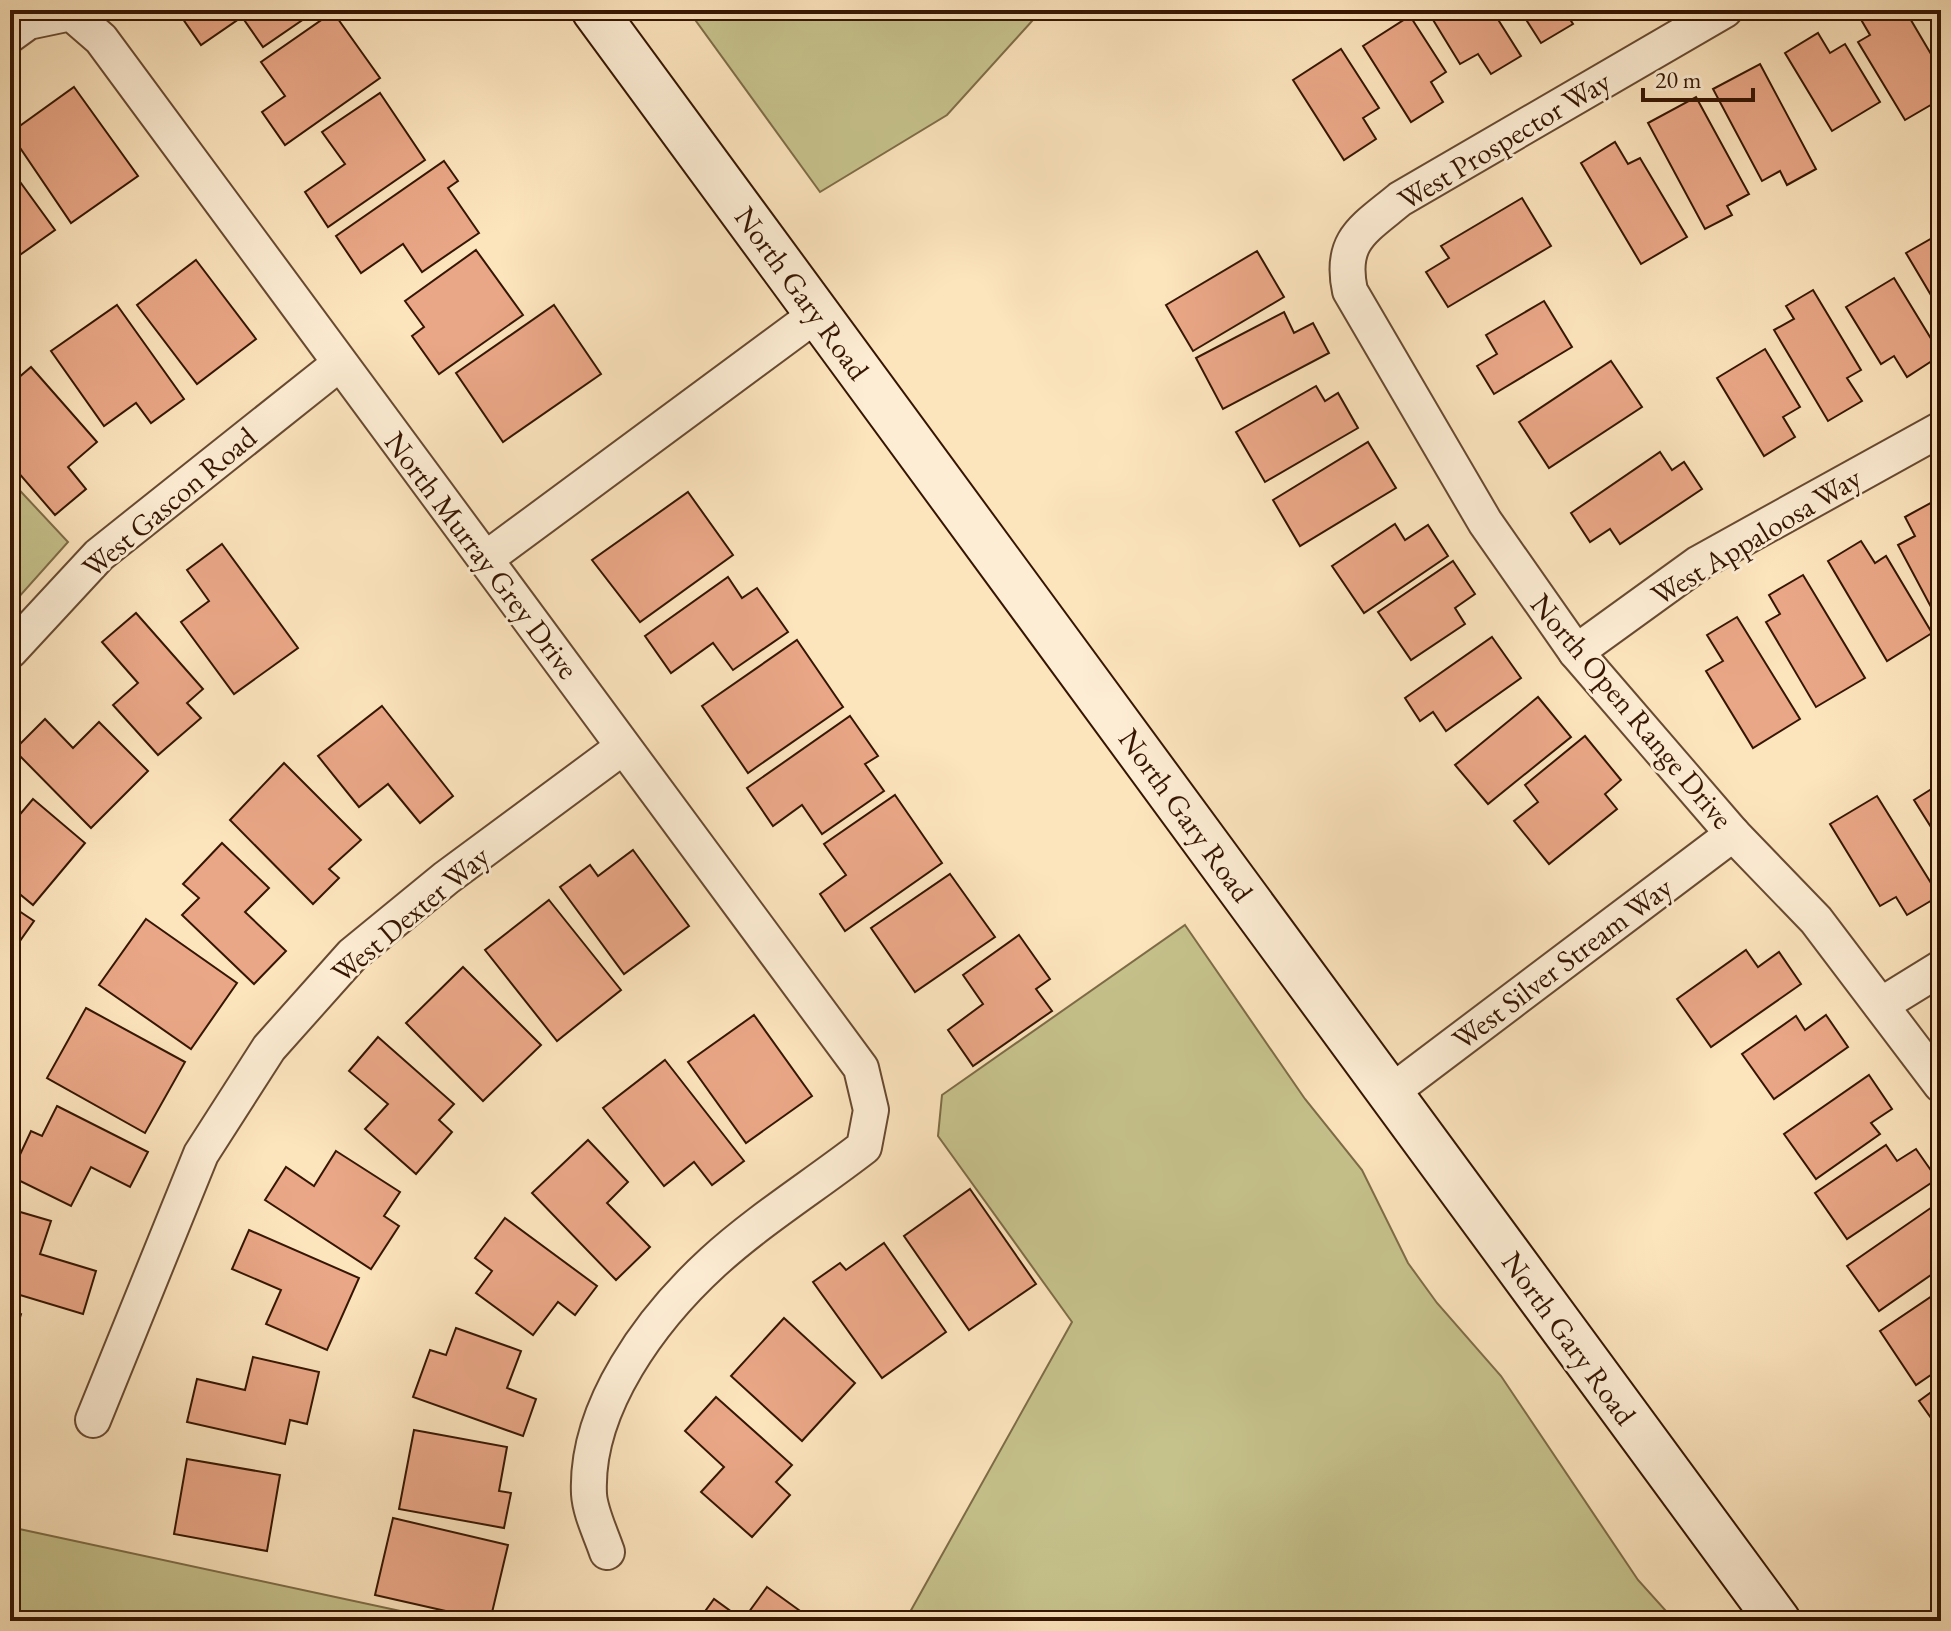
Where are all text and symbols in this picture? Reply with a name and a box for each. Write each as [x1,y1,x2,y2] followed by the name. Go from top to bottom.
[1643,52,1753,102] scale bar
[1391,61,1618,219] street label: West Prospector Way
[1655,64,1702,95] text: 20 m
[726,198,879,388] street label: North Gary Road
[74,417,265,586] street label: West Gascon Road
[376,423,588,687] street label: North Murray Grey Drive
[1644,457,1869,614] street label: West Appaloosa Way
[1522,585,1742,837] street label: North Open Range Drive
[1110,720,1263,910] street label: North Gary Road
[323,836,498,991] street label: West Dexter Way
[1444,867,1680,1058] street label: West Silver Stream Way
[1493,1243,1646,1433] street label: North Gary Road

